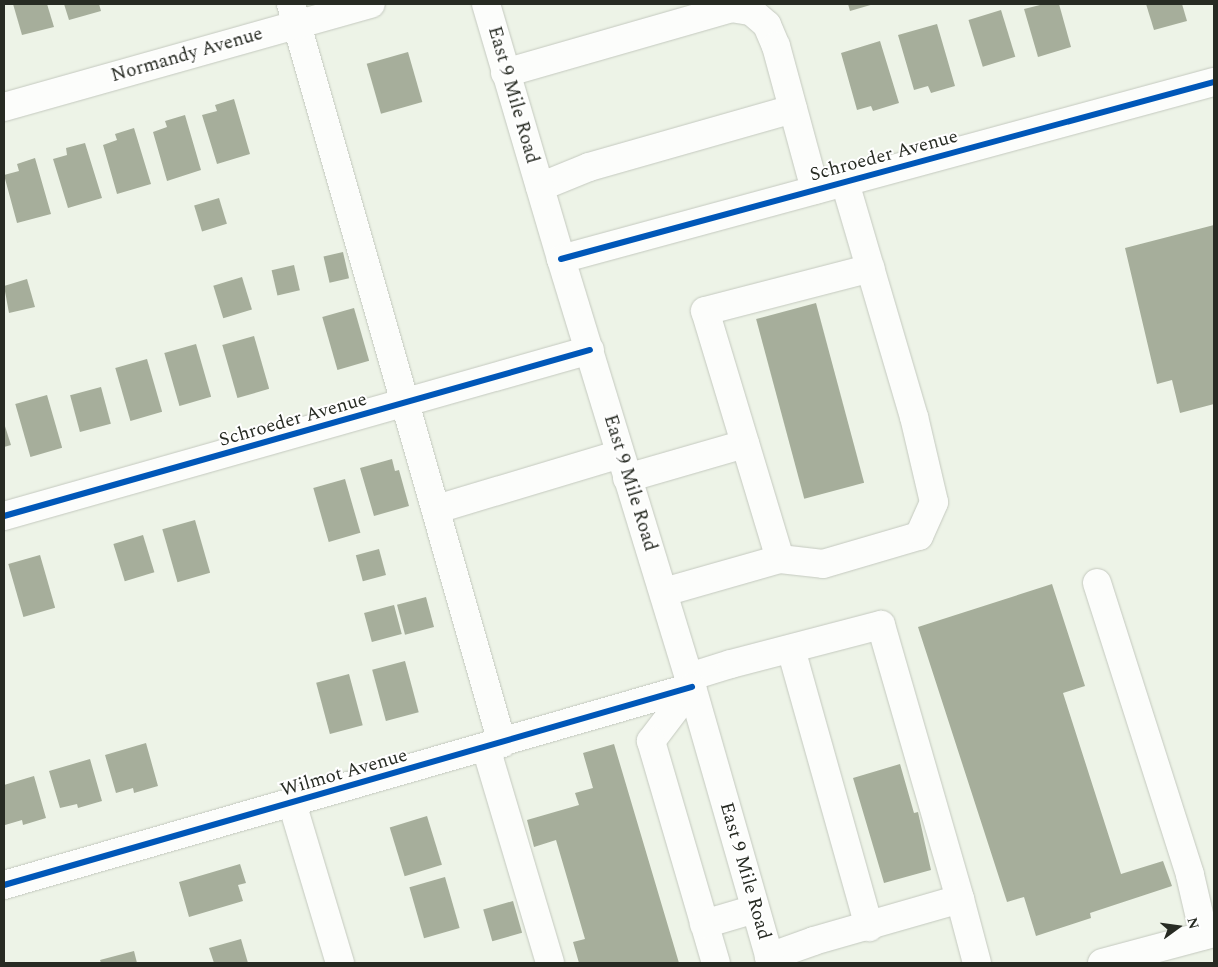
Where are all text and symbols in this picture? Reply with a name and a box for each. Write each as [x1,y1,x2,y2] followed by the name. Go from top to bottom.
[109,22,265,88] street label: Normandy Avenue
[482,24,544,166] street label: East 9 Mile Road
[807,125,961,187] street label: Schroeder Avenue
[217,388,369,452] street label: Schroeder Avenue
[598,412,662,554] street label: East 9 Mile Road
[278,744,410,802] street label: Wilmot Avenue
[714,800,776,942] street label: East 9 Mile Road
[1153,902,1203,952] north arrow
[1181,915,1205,931] text: N

